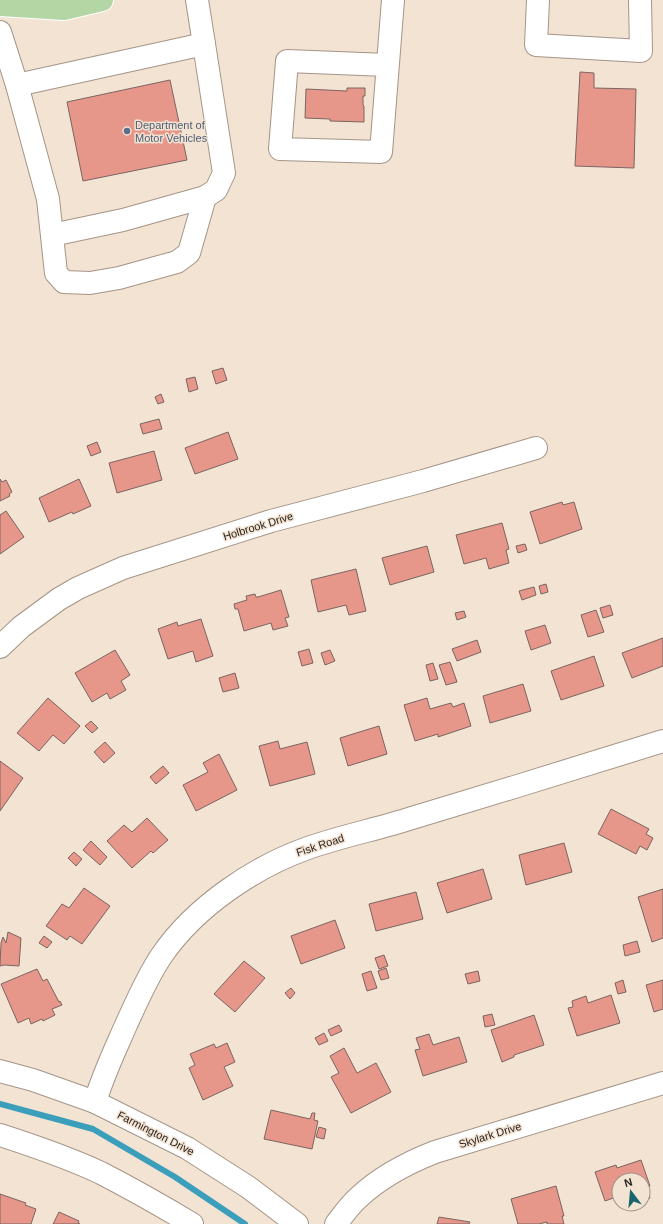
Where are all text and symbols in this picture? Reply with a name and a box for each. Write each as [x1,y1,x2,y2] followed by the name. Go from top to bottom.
[135,119,208,144] place label: Department of Motor Vehicles
[122,126,132,136] marker: Department of Motor Vehicles
[221,510,295,542] street label: Holbrook Drive
[295,832,345,858] street label: Fisk Road
[116,1109,196,1157] street label: Farmington Drive
[457,1120,523,1150] street label: Skylark Drive
[611,1172,651,1212] north arrow
[623,1176,634,1189] text: N

